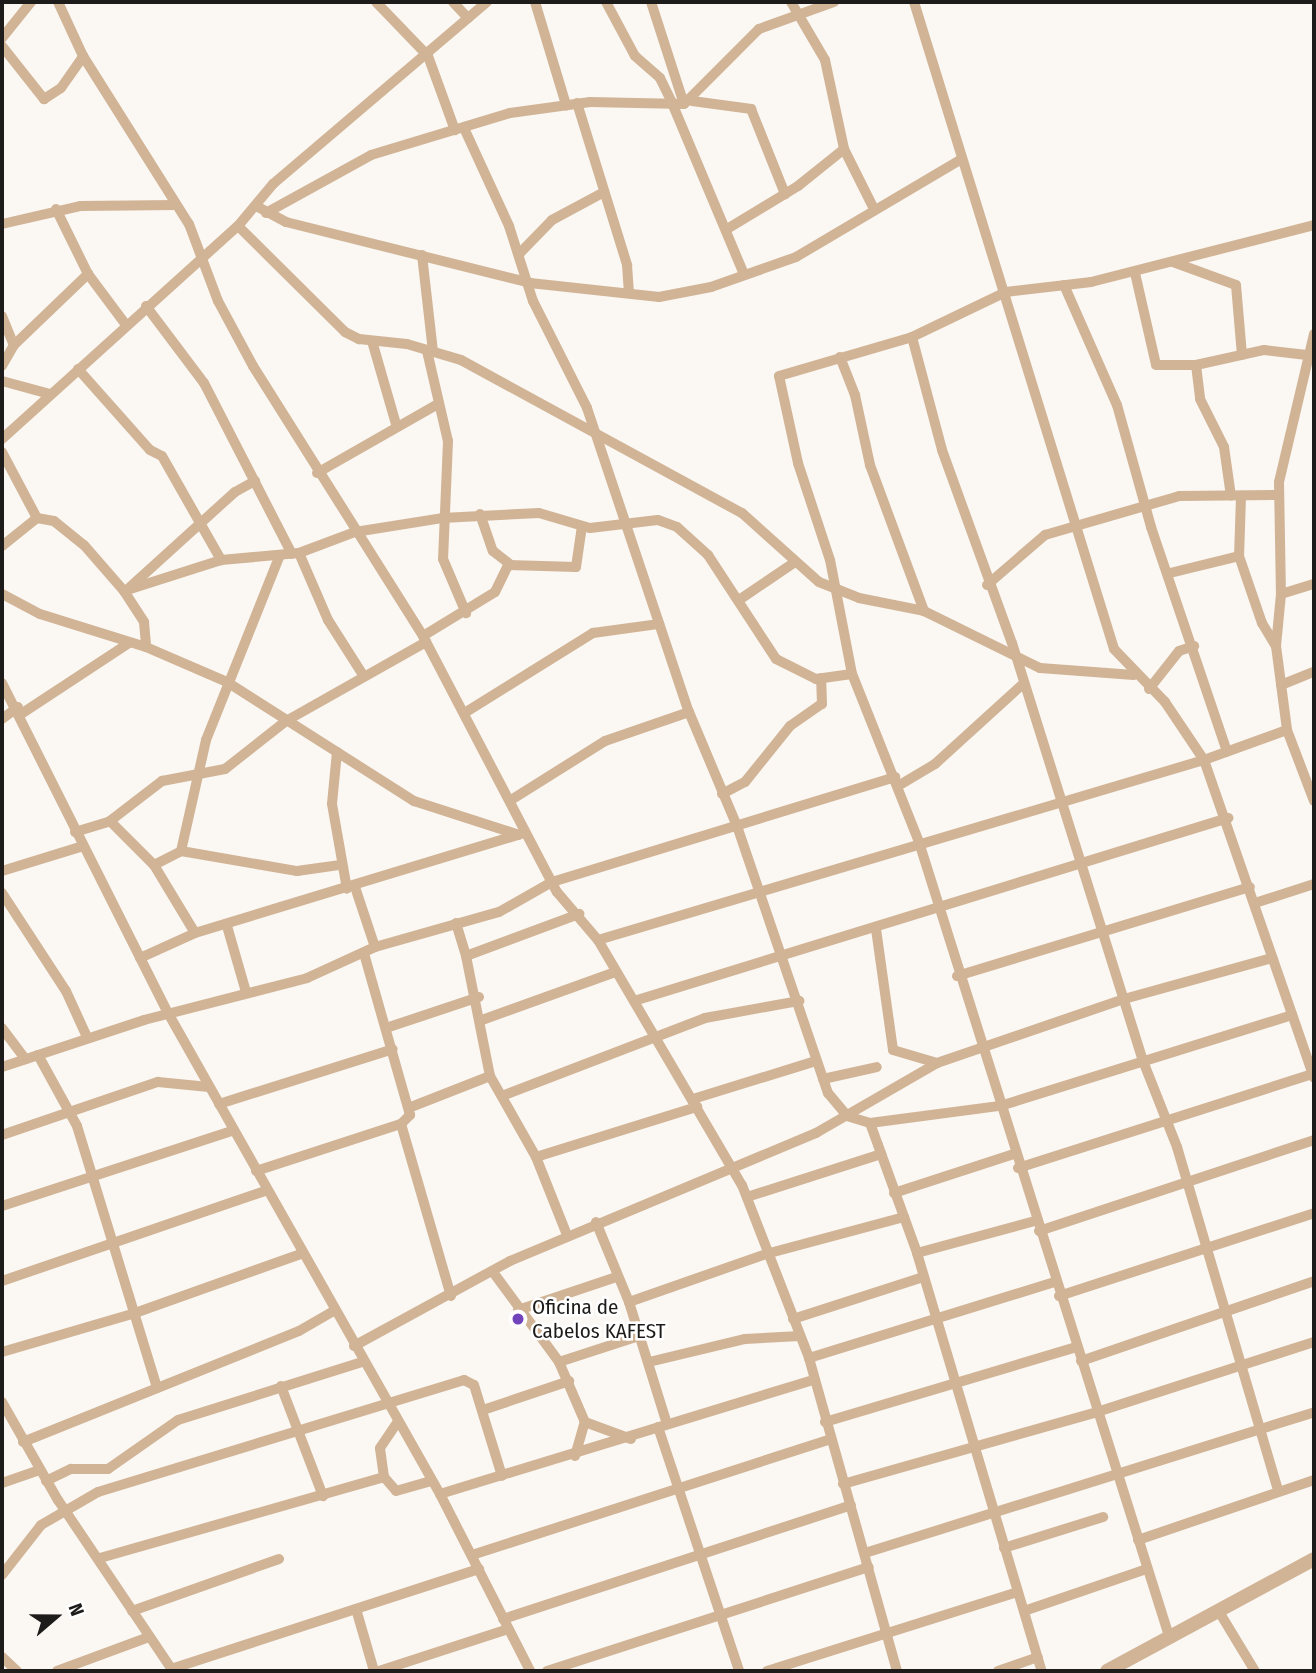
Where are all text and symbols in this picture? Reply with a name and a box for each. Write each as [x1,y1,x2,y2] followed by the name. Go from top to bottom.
[532,1294,665,1344] place label: Oficina de Cabelos KAFEST
[510,1311,526,1327] marker: Oficina de Cabelos KAFEST
[21,1582,91,1652] north arrow
[63,1600,89,1619] text: N

